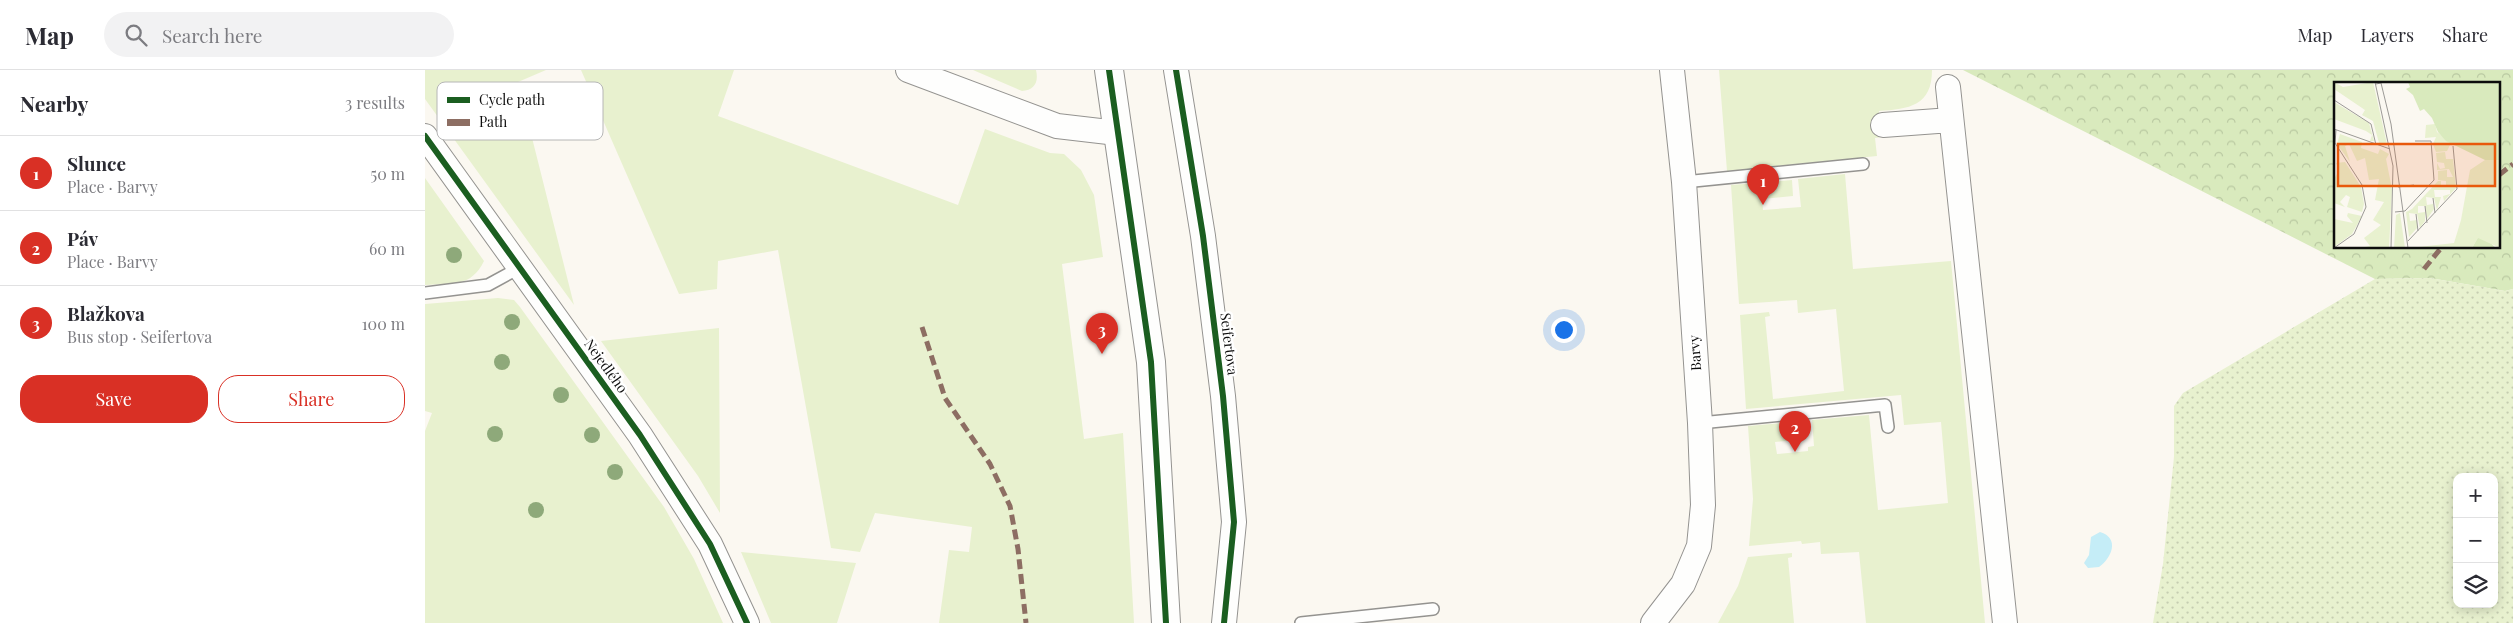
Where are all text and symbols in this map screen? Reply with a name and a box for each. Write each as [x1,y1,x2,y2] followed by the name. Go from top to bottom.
[104,12,454,57] search box
[25,19,74,51] text: Map
[122,21,150,49] icon: search
[162,22,262,48] text: Search here
[2297,23,2332,47] text: Map
[2360,23,2414,47] text: Layers
[2442,23,2488,47] text: Share
[437,82,603,140] legend
[2334,82,2501,249] inset map
[20,89,89,117] text: Nearby
[479,90,546,109] text: Cycle path
[345,92,405,113] text: 3 results
[479,112,508,131] text: Path
[67,150,126,176] text: Slunce
[33,163,39,184] text: 1
[371,163,405,184] text: 50 m
[1747,164,1779,205] pin: 1
[67,176,158,197] text: Place · Barvy
[67,225,98,251] text: Páv
[32,238,40,259] text: 2
[369,238,405,259] text: 60 m
[67,251,158,272] text: Place · Barvy
[67,300,145,326] text: Blažkova
[1216,312,1243,376] street label: Seifertova
[32,313,40,334] text: 3
[362,313,405,334] text: 100 m
[1086,313,1118,354] pin: 3
[1551,317,1577,343] your location
[67,326,212,347] text: Bus stop · Seifertova
[580,335,633,397] street label: Nejedlého
[1684,335,1705,372] street label: Barvy
[20,375,208,423] button: Save
[218,375,405,423] button: Share
[1779,411,1811,452] pin: 2
[2453,473,2498,608] map controls
[2453,473,2498,518] button: +
[2453,518,2498,563] button: −
[2453,563,2498,608] button: layers

